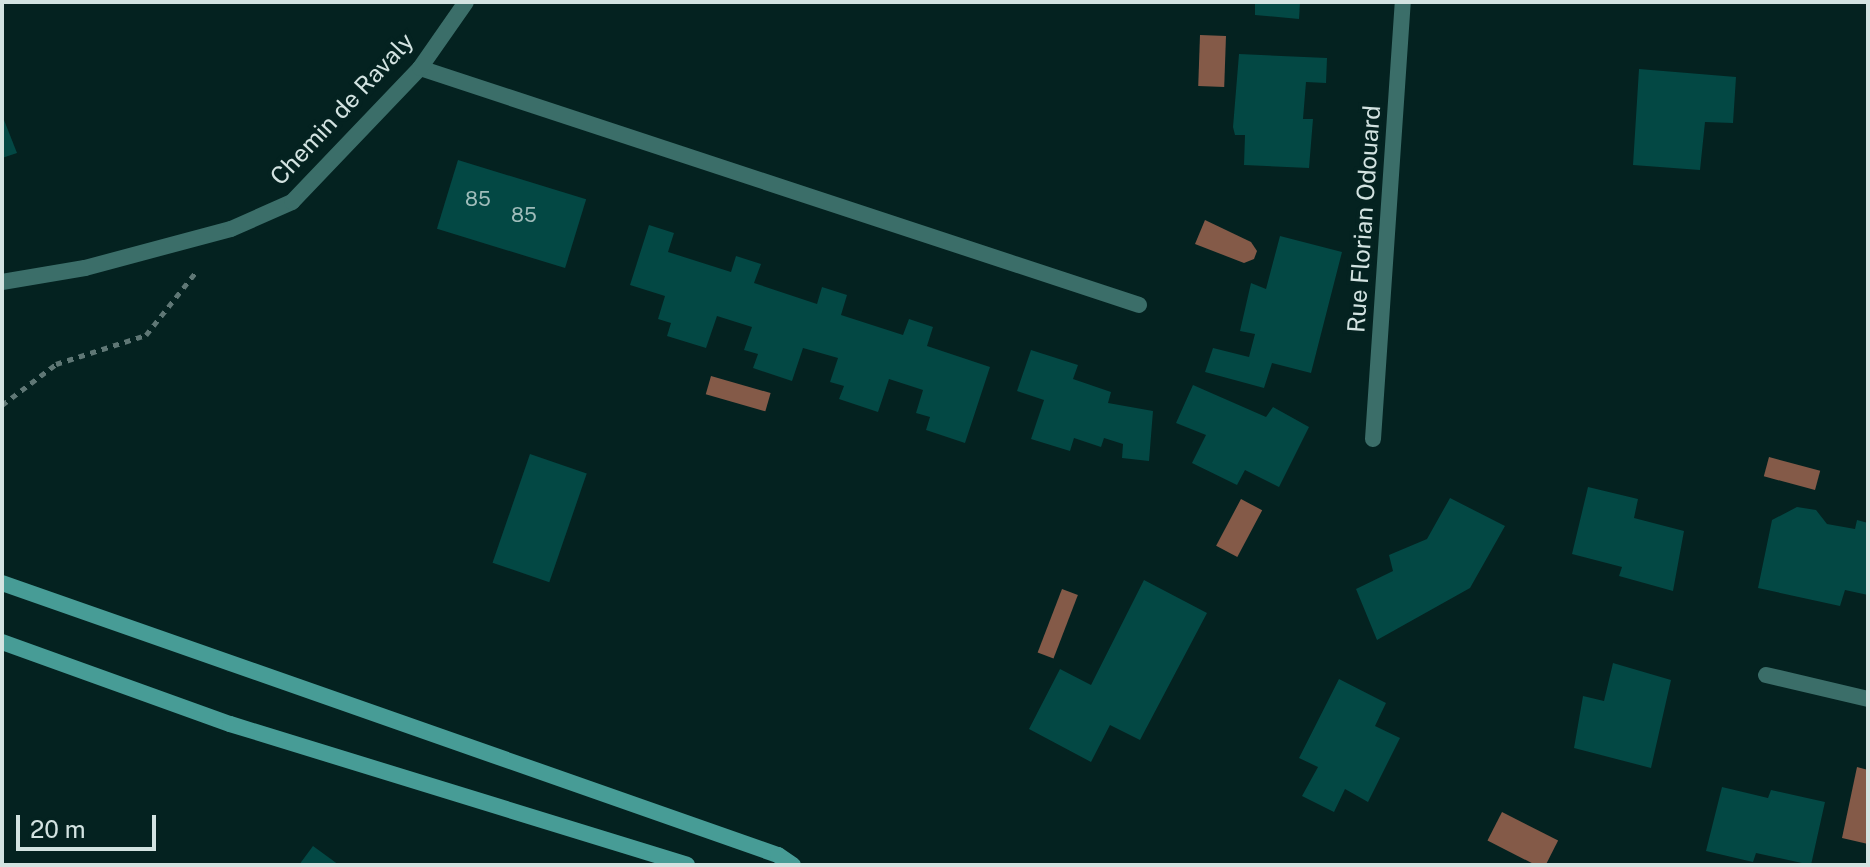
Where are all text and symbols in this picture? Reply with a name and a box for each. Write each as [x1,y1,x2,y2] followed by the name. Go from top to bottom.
[264,27,420,191] street label: Chemin de Ravaly
[1342,104,1386,334] street label: Rue Florian Odouard
[465,187,491,211] house number: 85
[511,203,537,227] house number: 85
[20,799,160,849] scale bar
[30,815,86,843] text: 20 m

